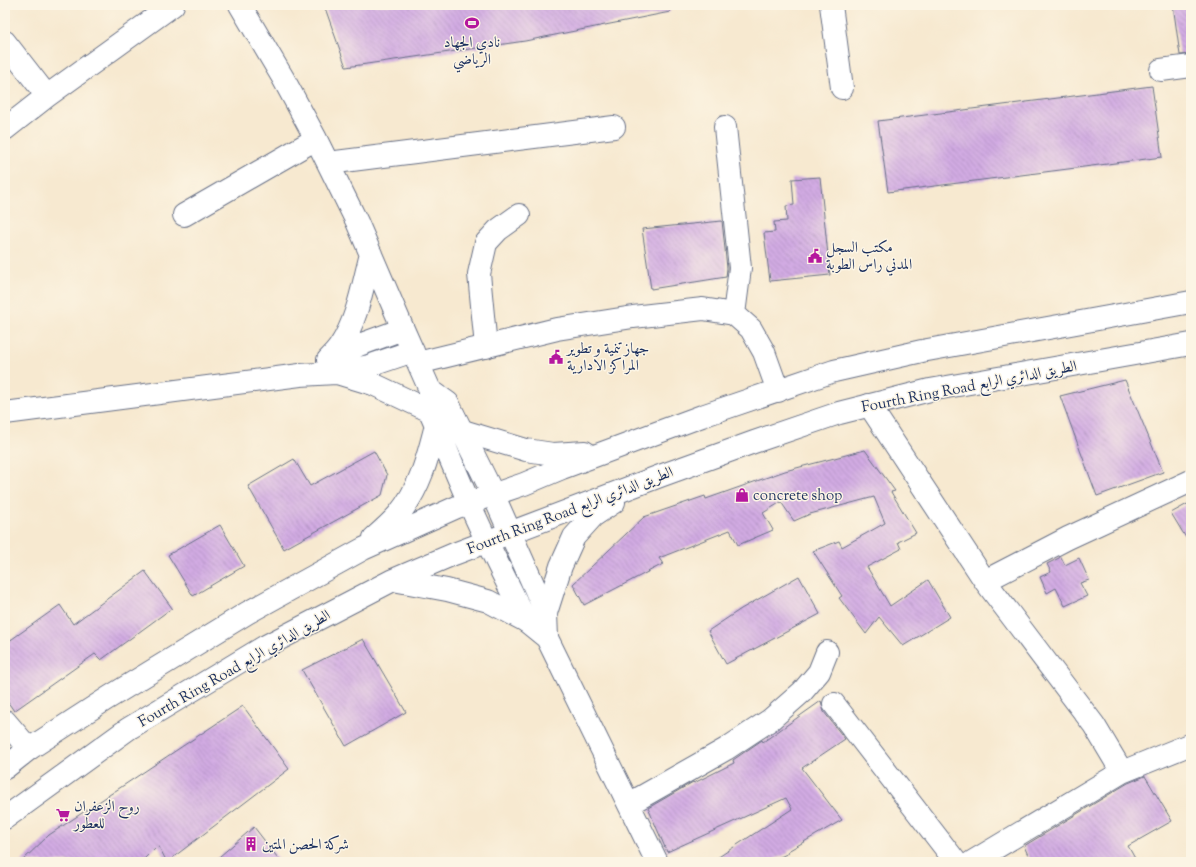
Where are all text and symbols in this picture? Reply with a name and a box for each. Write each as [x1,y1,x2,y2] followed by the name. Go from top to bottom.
[464,15,480,31] sports icon: نادي الجهاد الرياضي
[444,33,500,73] place label: نادي الجهاد الرياضي
[826,238,912,276] place label: مكتب السجل المدني راس الطوبة
[807,248,823,264] public building icon: مكتب السجل المدني راس الطوبة
[565,339,649,377] place label: جهاز تنمية و تطوير المراكز الادارية
[548,349,564,365] public building icon: جهاز تنمية و تطوير المراكز الادارية
[860,356,1079,421] street label: Fourth Ring Road الطريق الدائري الرابع
[465,462,677,562] street label: Fourth Ring Road الطريق الدائري الرابع
[753,486,842,507] place label: concrete shop
[734,487,750,503] shop icon: concrete shop
[135,605,336,735] street label: Fourth Ring Road الطريق الدائري الرابع
[72,797,140,835] place label: روح الزعفران للعطور
[55,807,71,823] supermarket icon: روح الزعفران للعطور
[262,835,349,856] place label: شركة الحصن المتين
[243,836,259,852] building icon: شركة الحصن المتين

